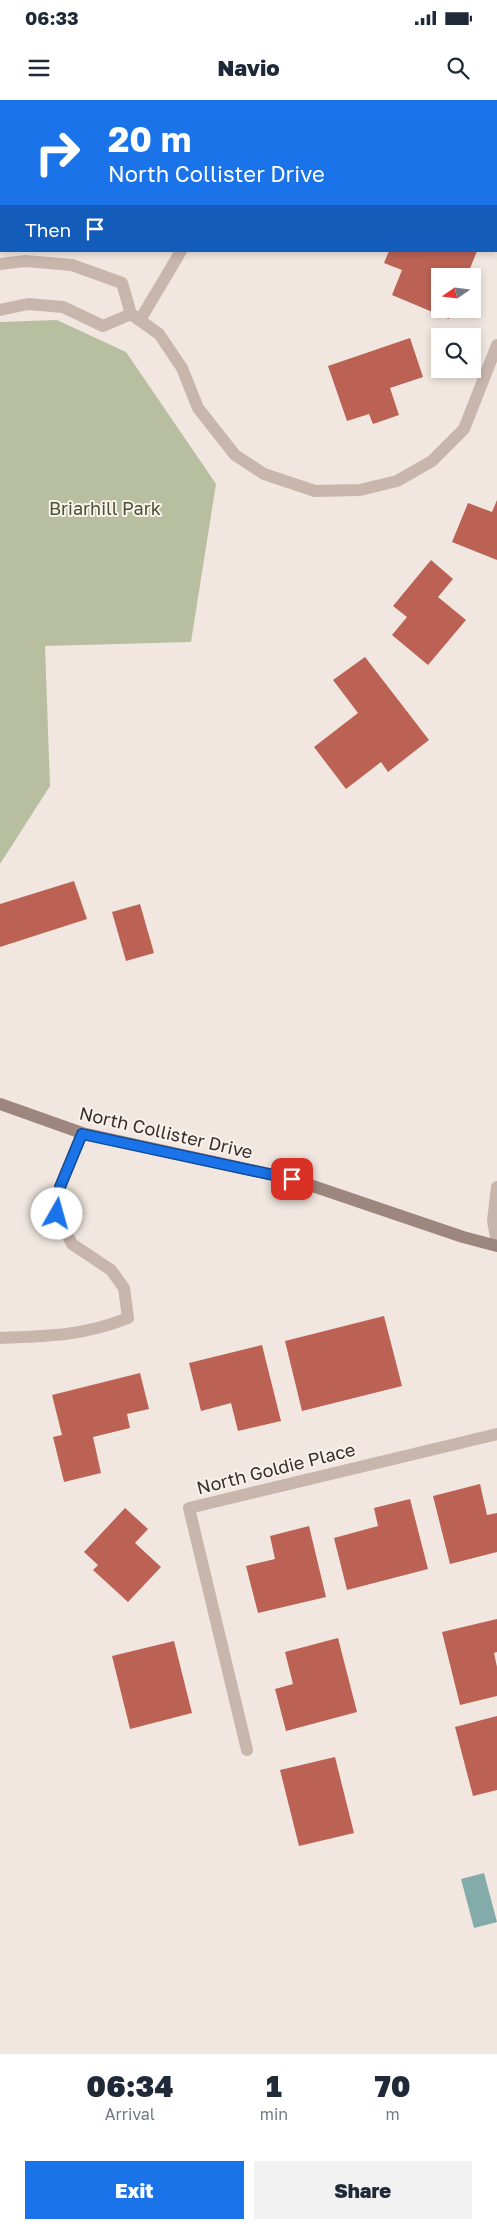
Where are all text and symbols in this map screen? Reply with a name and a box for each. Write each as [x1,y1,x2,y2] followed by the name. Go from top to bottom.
[25,6,79,29] text: 06:33
[25,54,53,82] icon: menu
[217,54,280,81] text: Navio
[444,54,472,82] icon: search
[108,118,191,160] text: 20 m
[25,120,90,185] icon: right
[108,160,325,187] text: North Collister Drive
[81,215,109,243] icon: arrive
[25,218,71,241] text: Then
[431,268,481,318] north arrow
[431,268,481,378] map controls
[431,328,481,378] button: search
[49,497,161,519] park label: Briarhill Park
[77,1101,255,1163] street label: North Collister Drive
[271,1158,313,1200] pin
[278,1165,306,1193] icon: arrive
[30,1187,82,1239] position arrow
[194,1438,357,1498] street label: North Goldie Place
[86,2068,173,2104] text: 06:34
[266,2068,282,2104] text: 1
[374,2068,411,2104] text: 70
[105,2104,155,2124] text: Arrival
[260,2104,288,2124] text: min
[385,2104,400,2124] text: m
[25,2161,244,2219] button: Exit
[254,2161,472,2219] button: Share

